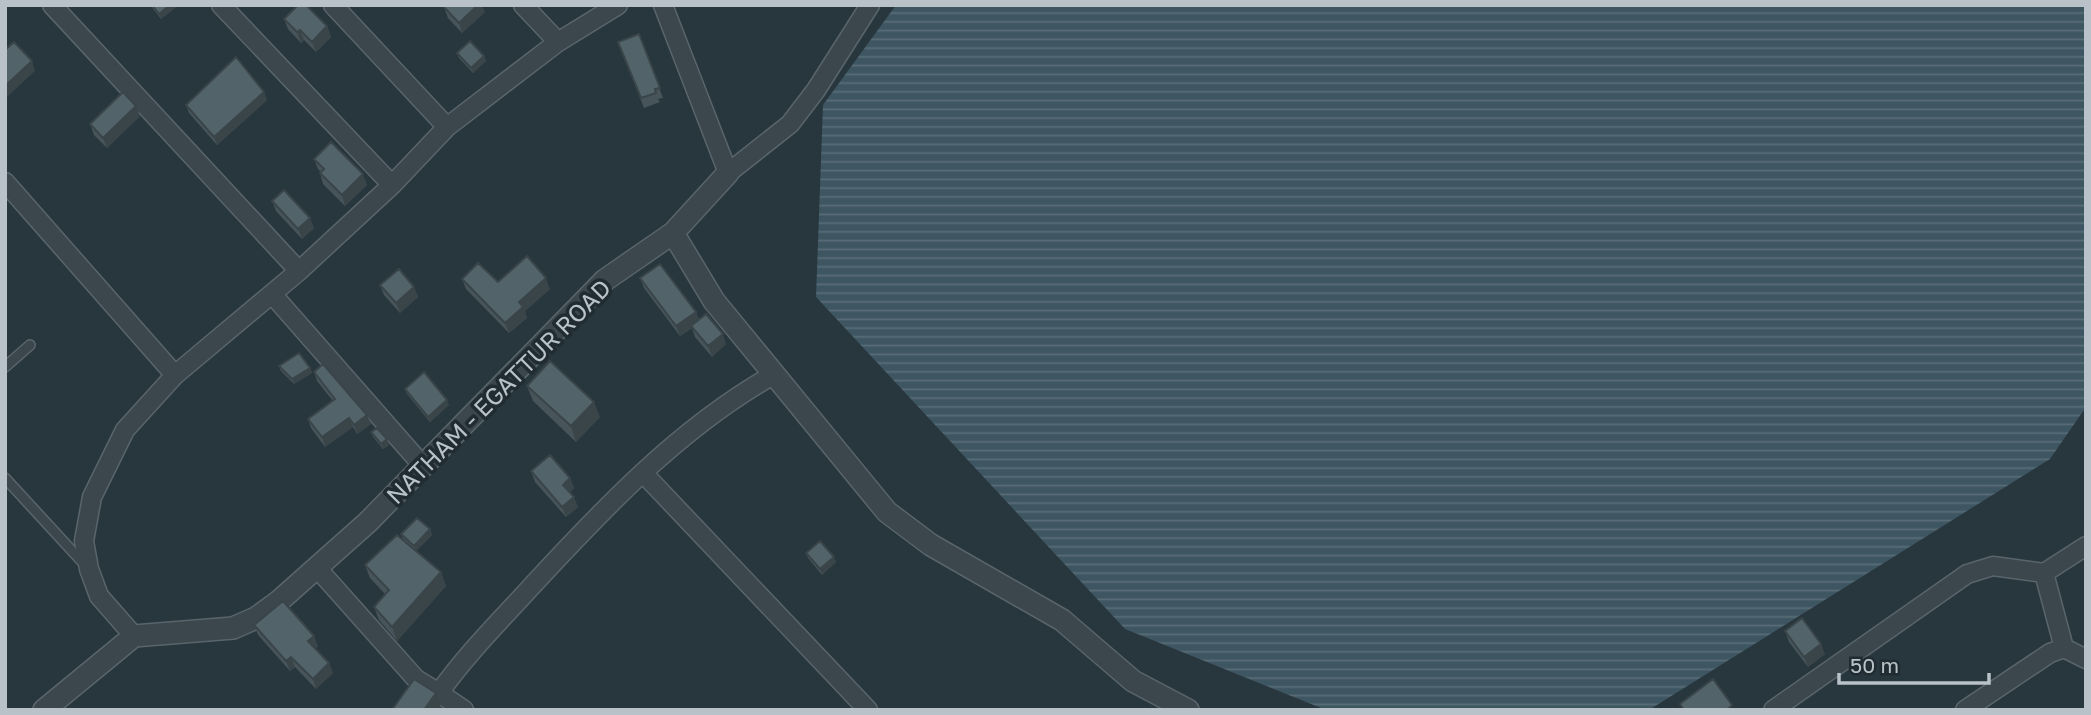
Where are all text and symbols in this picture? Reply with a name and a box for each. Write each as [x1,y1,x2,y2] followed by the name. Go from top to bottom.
[380,273,616,509] street label: NATHAM - EGATTUR ROAD
[1839,642,1990,686] scale bar
[1850,652,1899,678] text: 50 m

